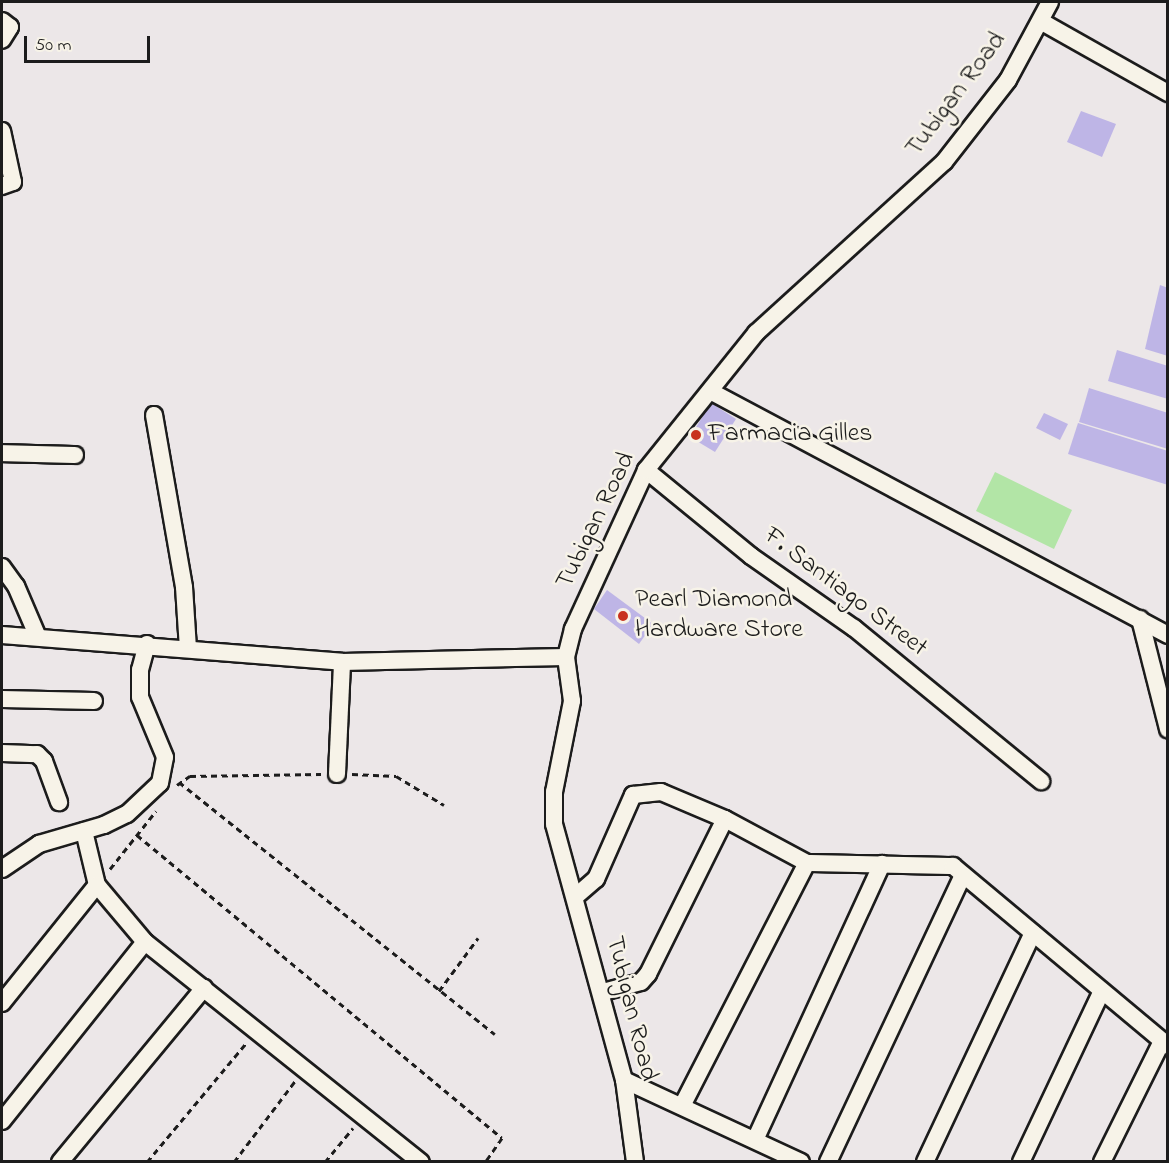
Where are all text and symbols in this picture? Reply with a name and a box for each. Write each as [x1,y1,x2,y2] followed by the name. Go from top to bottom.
[27,24,153,62] scale bar
[900,26,1014,164] street label: Tubigan Road
[35,33,72,59] text: 50 m
[708,419,873,451] place label: Farmacia Gilles
[689,428,703,442] marker: Farmacia Gilles
[551,448,643,594] street label: Tubigan Road
[757,521,933,665] street label: F. Santiago Street
[635,585,803,646] place label: Pearl Diamond Hardware Store
[616,609,630,623] marker: Pearl Diamond Hardware Store
[597,933,663,1085] street label: Tubigan Road

